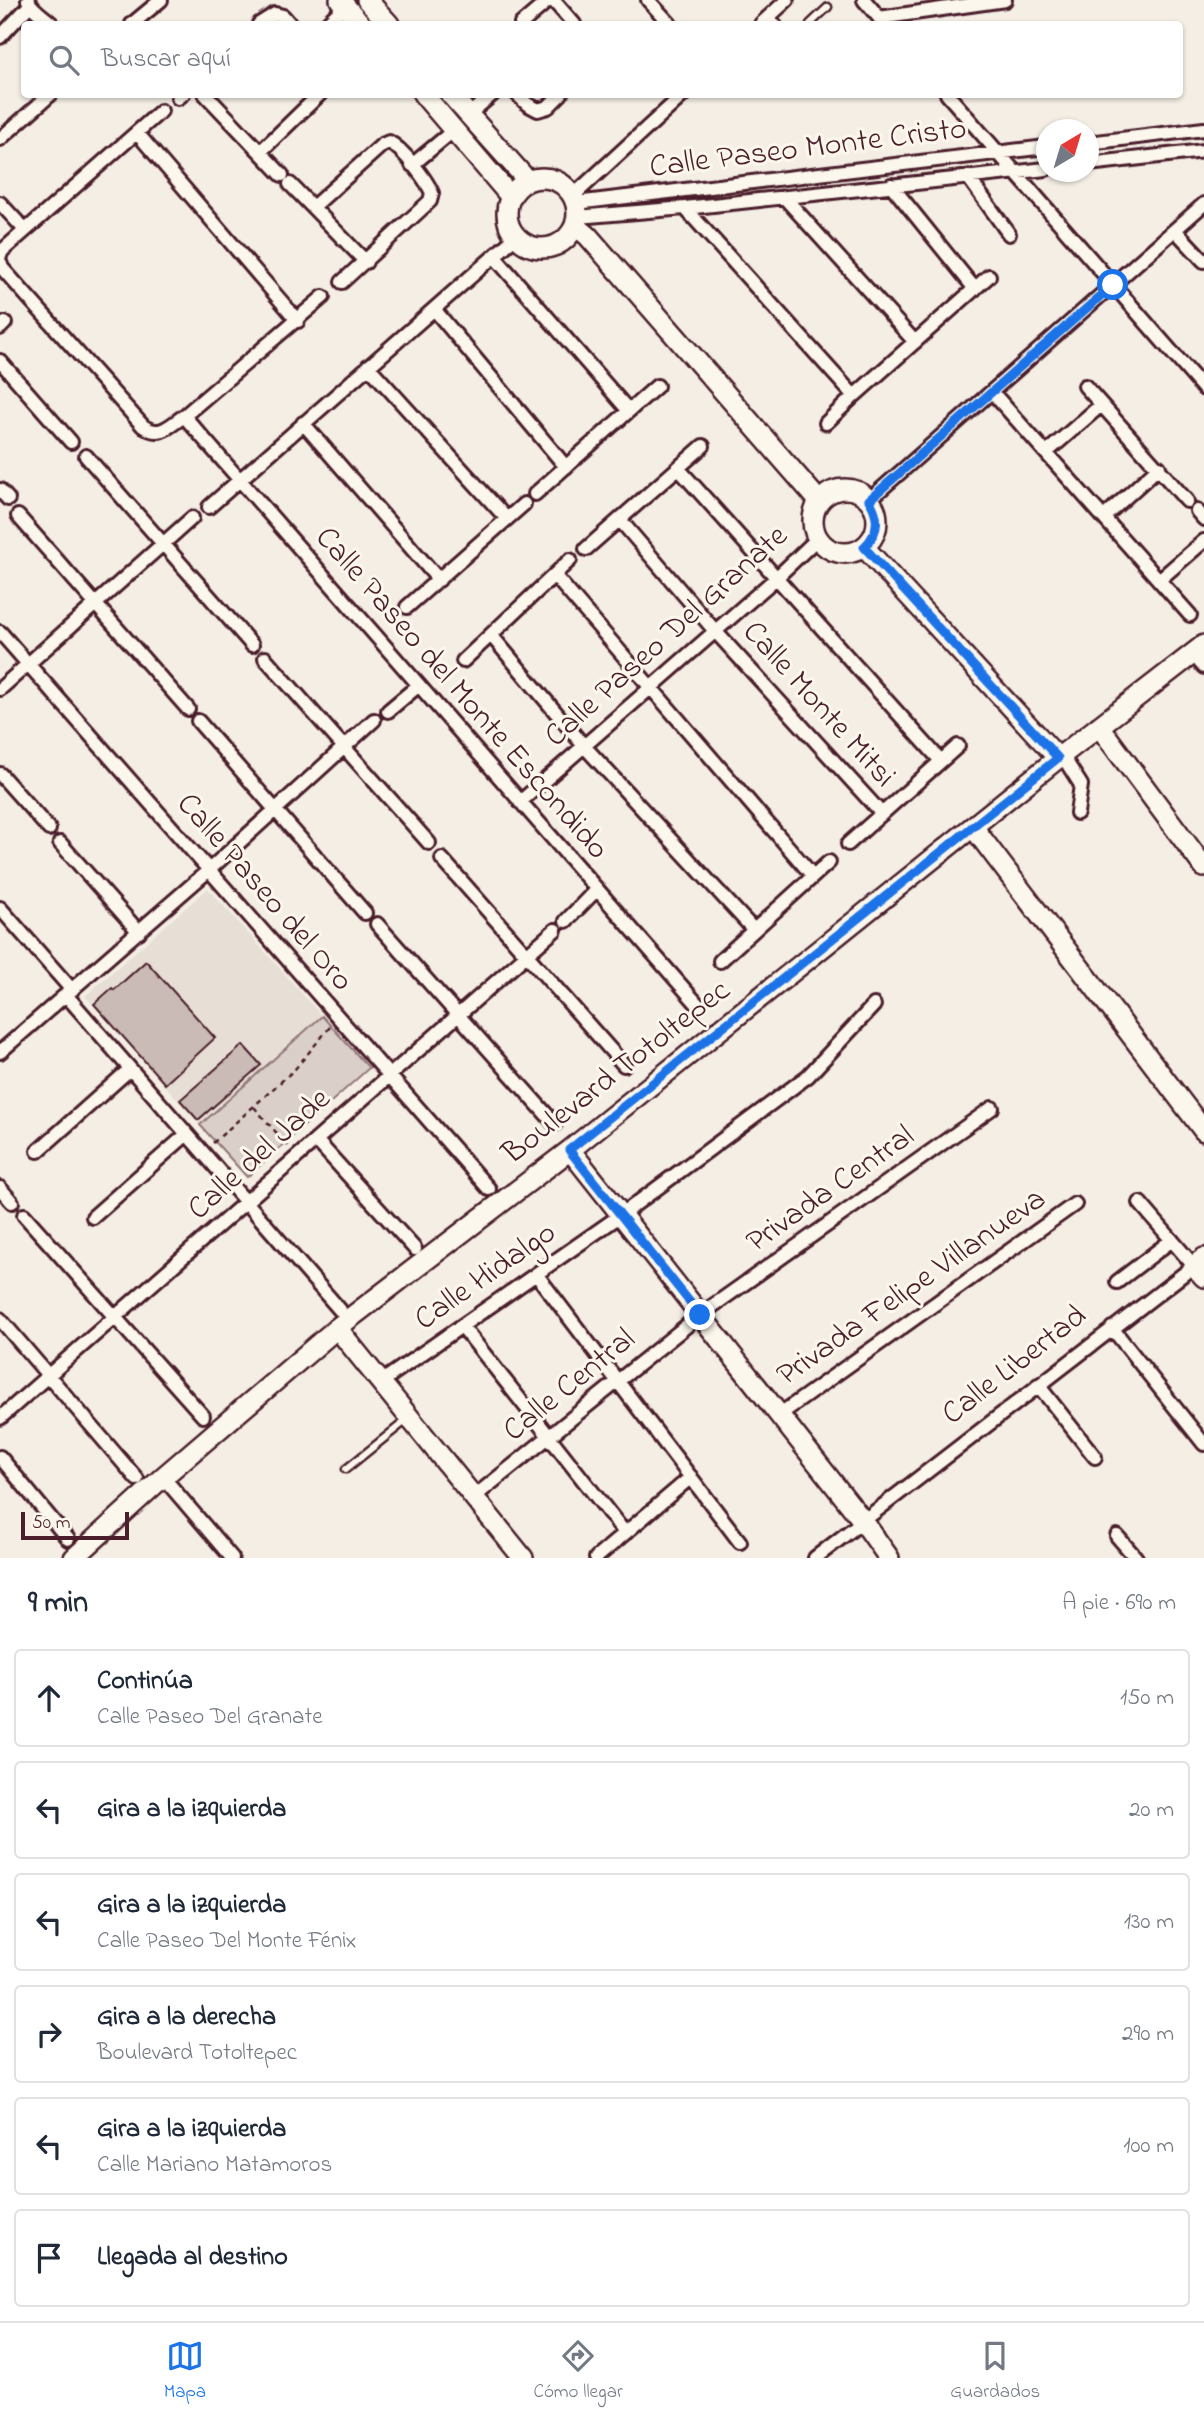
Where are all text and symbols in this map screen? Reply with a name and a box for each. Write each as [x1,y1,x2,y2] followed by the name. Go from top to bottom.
[21,21,1183,98] search box
[45,41,83,79] icon: search
[101,41,231,79] text: Buscar aquí
[647,106,969,192] street label: Calle Paseo Monte Cristo
[1036,119,1099,182] north arrow
[1097,269,1128,300] route start
[535,514,800,759] street label: Calle Paseo Del Granate
[303,517,619,871] street label: Calle Paseo del Monte Escondido
[730,611,906,799] street label: Calle Monte Mitsi
[164,783,364,1003] street label: Calle Paseo del Oro
[492,968,742,1178] street label: Boulevard Totoltepec
[178,1077,343,1232] street label: Calle del Jade
[737,1114,925,1266] street label: Privada Central
[768,1177,1056,1399] street label: Privada Felipe Villanueva
[405,1211,567,1343] street label: Calle Hidalgo
[932,1294,1098,1438] street label: Calle Libertad
[684,1299,715,1330] route end
[493,1318,647,1454] street label: Calle Central
[21,1509,130,1541] scale bar
[32,1510,71,1537] text: 50 m
[28,1582,88,1626] text: 9 min
[1062,1587,1176,1620] text: A pie · 690 m
[97,1663,193,1701] text: Continúa
[30,1679,68,1717] icon: ahead
[1120,1682,1174,1715] text: 150 m
[97,1701,322,1734] text: Calle Paseo Del Granate
[30,1791,68,1829] icon: left
[97,1791,286,1829] text: Gira a la izquierda
[1129,1794,1174,1827] text: 20 m
[97,1887,286,1925] text: Gira a la izquierda
[30,1903,68,1941] icon: left
[1124,1906,1174,1939] text: 130 m
[97,1925,357,1958] text: Calle Paseo Del Monte Fénix
[97,1999,276,2037] text: Gira a la derecha
[30,2015,68,2053] icon: right
[1122,2018,1174,2051] text: 290 m
[97,2037,297,2070] text: Boulevard Totoltepec
[97,2111,286,2149] text: Gira a la izquierda
[30,2127,68,2165] icon: left
[1123,2130,1174,2163] text: 100 m
[97,2149,332,2182] text: Calle Mariano Matamoros
[30,2239,68,2277] icon: arrive
[97,2239,288,2277] text: Llegada al destino
[164,2337,206,2406] tab: Mapa
[534,2337,623,2406] tab: Cómo llegar
[950,2337,1040,2406] tab: Guardados

